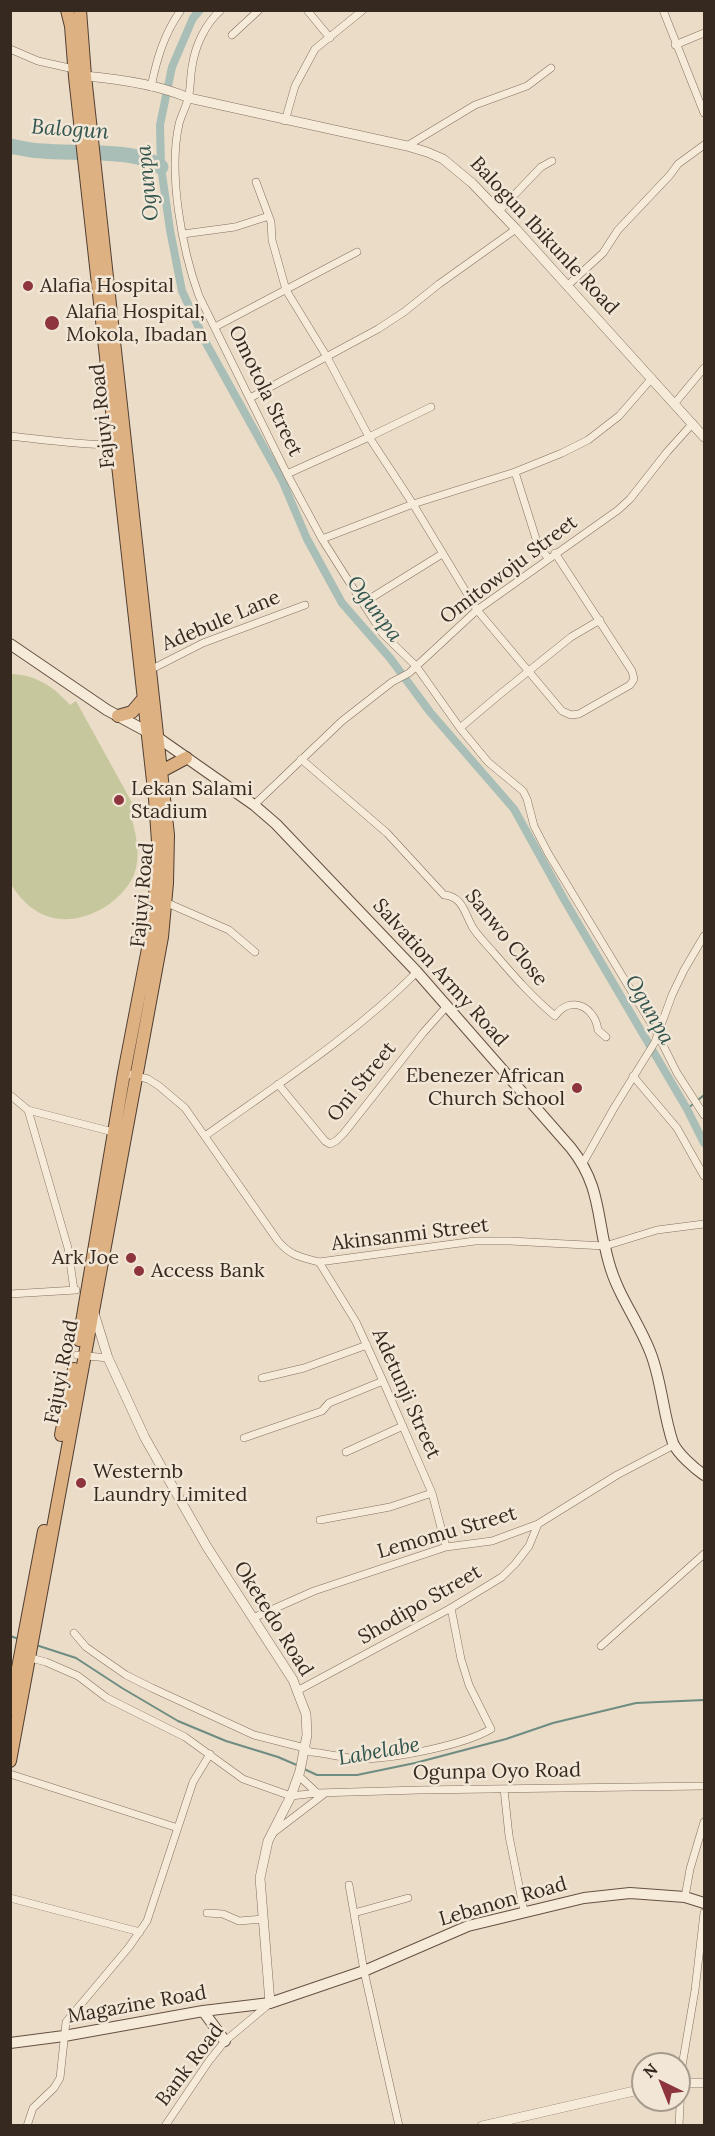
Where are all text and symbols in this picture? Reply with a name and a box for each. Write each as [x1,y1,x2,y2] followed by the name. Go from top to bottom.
[30,115,110,145] water label: Balogun
[131,144,165,222] water label: Ogunpa
[465,152,623,320] street label: Balogun Ibikunle Road
[40,274,174,298] place label: Alafia Hospital
[21,279,35,293] marker: Alafia Hospital
[66,300,207,347] place label: Alafia Hospital, Mokola, Ibadan
[43,314,61,332] marker: Alafia Hospital, Mokola, Ibadan
[223,322,307,460] street label: Omotola Street
[86,362,120,470] street label: Fajuyi Road
[436,511,582,629] street label: Omitowoju Street
[341,571,407,647] water label: Ogunpa
[158,585,284,657] street label: Adebule Lane
[131,777,253,824] place label: Lekan Salami Stadium
[112,793,126,807] marker: Lekan Salami Stadium
[126,841,160,949] street label: Fajuyi Road
[460,885,552,991] street label: Sanwo Close
[367,894,513,1052] street label: Salvation Army Road
[619,971,679,1049] water label: Ogunpa
[323,1037,401,1127] street label: Oni Street
[406,1064,565,1111] place label: Ebenezer African Church School
[570,1081,584,1095] marker: Ebenezer African Church School
[330,1213,490,1257] street label: Akinsanmi Street
[52,1246,119,1270] place label: Ark Joe
[124,1251,138,1265] marker: Ark Joe
[151,1259,265,1283] place label: Access Bank
[132,1264,146,1278] marker: Access Bank
[40,1318,84,1426] street label: Fajuyi Road
[367,1325,445,1463] street label: Adetunji Street
[93,1460,247,1507] place label: Westernb Laundry Limited
[74,1476,88,1490] marker: Westernb Laundry Limited
[375,1502,519,1564] street label: Lemomu Street
[228,1557,318,1681] street label: Oketedo Road
[354,1560,486,1650] street label: Shodipo Street
[336,1732,422,1772] water label: Labelabe
[413,1759,581,1785] street label: Ogunpa Oyo Road
[436,1872,570,1932] street label: Lebanon Road
[66,1981,208,2029] street label: Magazine Road
[151,2019,229,2111] street label: Bank Road
[631,2052,691,2112] north arrow
[639,2059,661,2082] text: N

